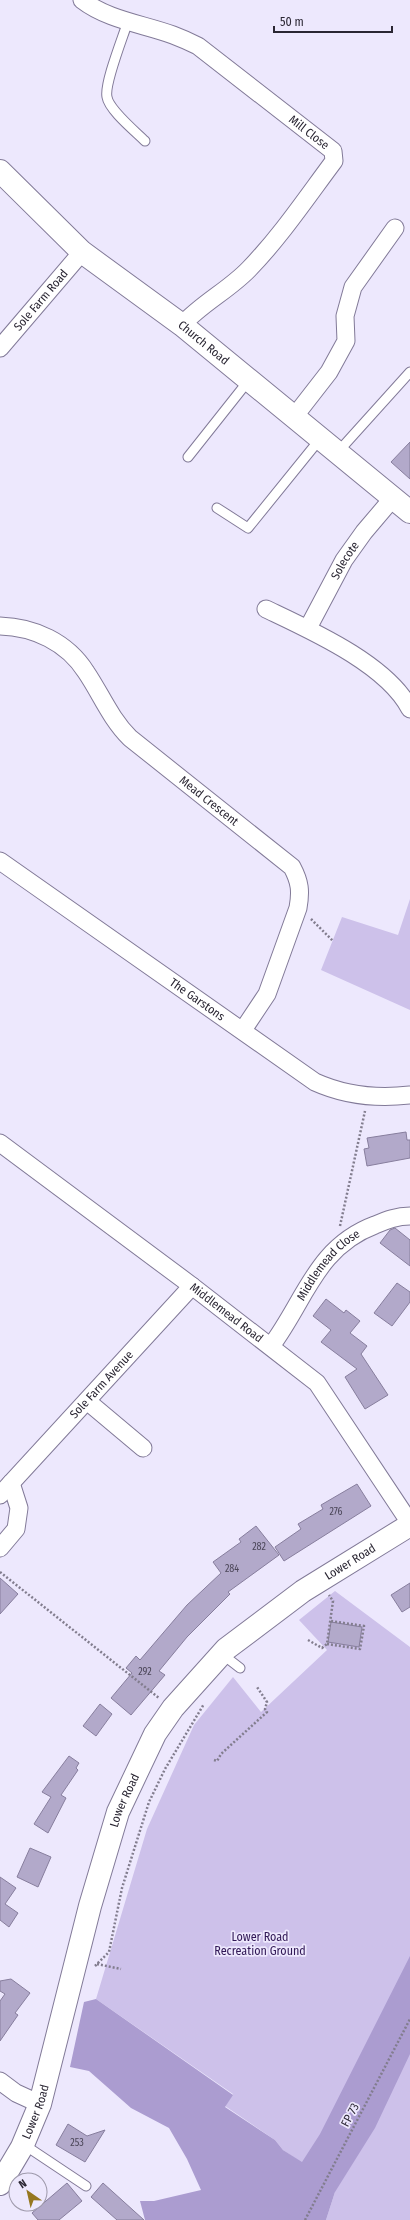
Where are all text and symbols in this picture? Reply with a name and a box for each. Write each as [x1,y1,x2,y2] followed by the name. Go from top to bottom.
[274,8,392,34] scale bar
[280,15,304,29] text: 50 m
[286,112,332,152] street label: Mill Close
[11,267,71,333] street label: Sole Farm Road
[175,318,232,368] street label: Church Road
[328,539,362,582] street label: Solecote
[177,773,241,829] street label: Mead Crescent
[167,975,228,1024] street label: The Garstons
[294,1226,362,1303] street label: Middlemead Close
[187,1280,266,1345] street label: Middlemead Road
[67,1348,136,1421] street label: Sole Farm Avenue
[329,1506,343,1518] house number: 276
[252,1541,266,1553] house number: 282
[322,1541,378,1583] street label: Lower Road
[225,1563,239,1575] house number: 284
[138,1666,152,1678] house number: 292
[107,1771,142,1829] street label: Lower Road
[214,1930,306,1958] park label: Lower Road Recreation Ground
[19,2083,52,2141] street label: Lower Road
[338,2101,362,2129] street label: FP 73
[70,2137,84,2149] house number: 253
[8,2172,48,2212] north arrow
[16,2177,29,2191] text: N

